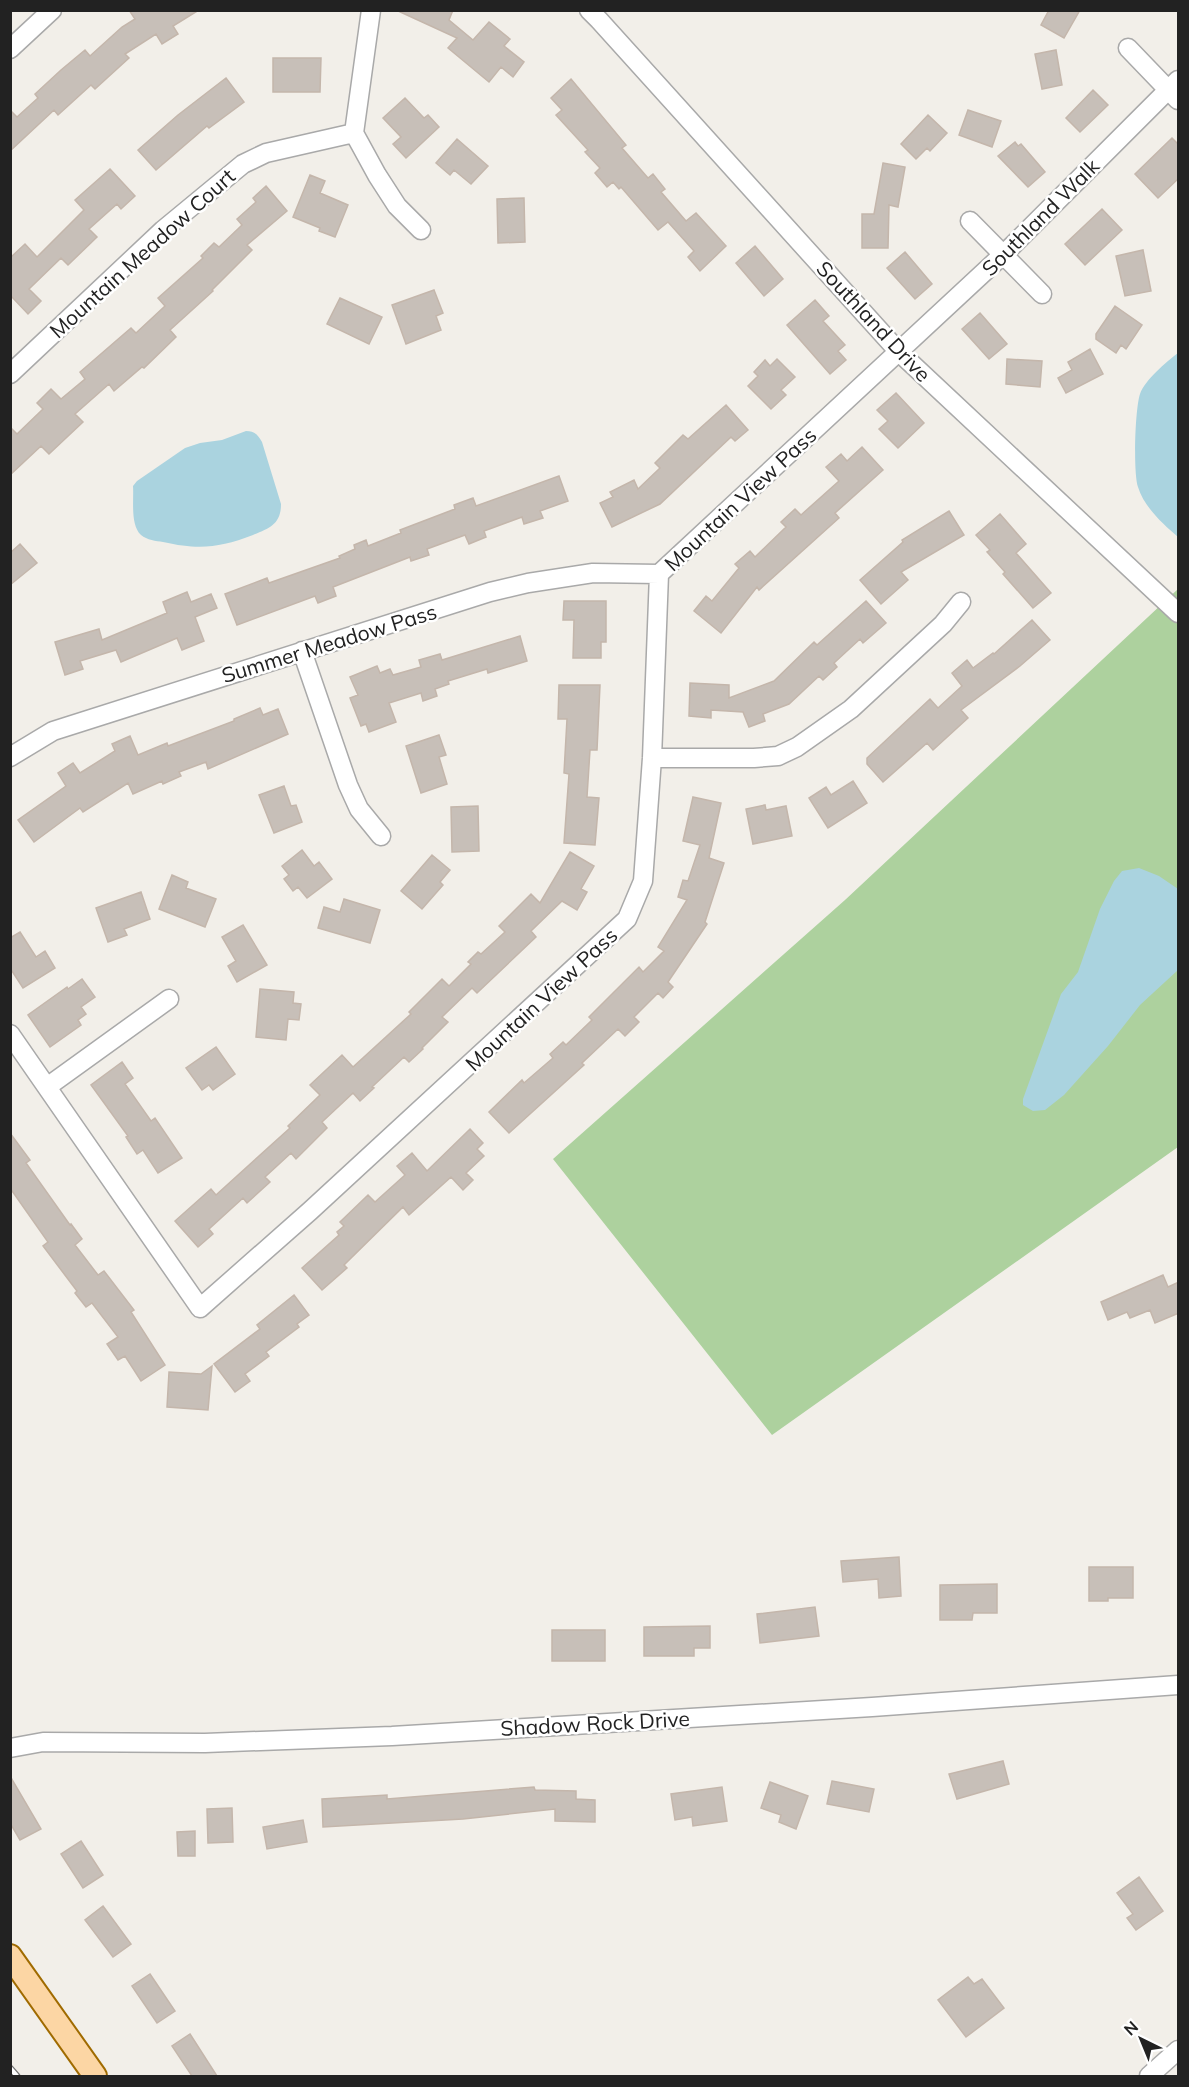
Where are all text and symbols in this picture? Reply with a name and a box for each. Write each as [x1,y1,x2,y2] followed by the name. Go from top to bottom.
[976,153,1104,281] street label: Southland Walk
[44,163,240,343] street label: Mountain Meadow Court
[811,255,937,387] street label: Southland Drive
[659,422,821,576] street label: Mountain View Pass
[218,598,440,688] street label: Summer Meadow Pass
[460,922,622,1076] street label: Mountain View Pass
[500,1705,690,1741] street label: Shadow Rock Drive
[1111,2009,1171,2069] north arrow
[1120,2017,1142,2039] text: N

